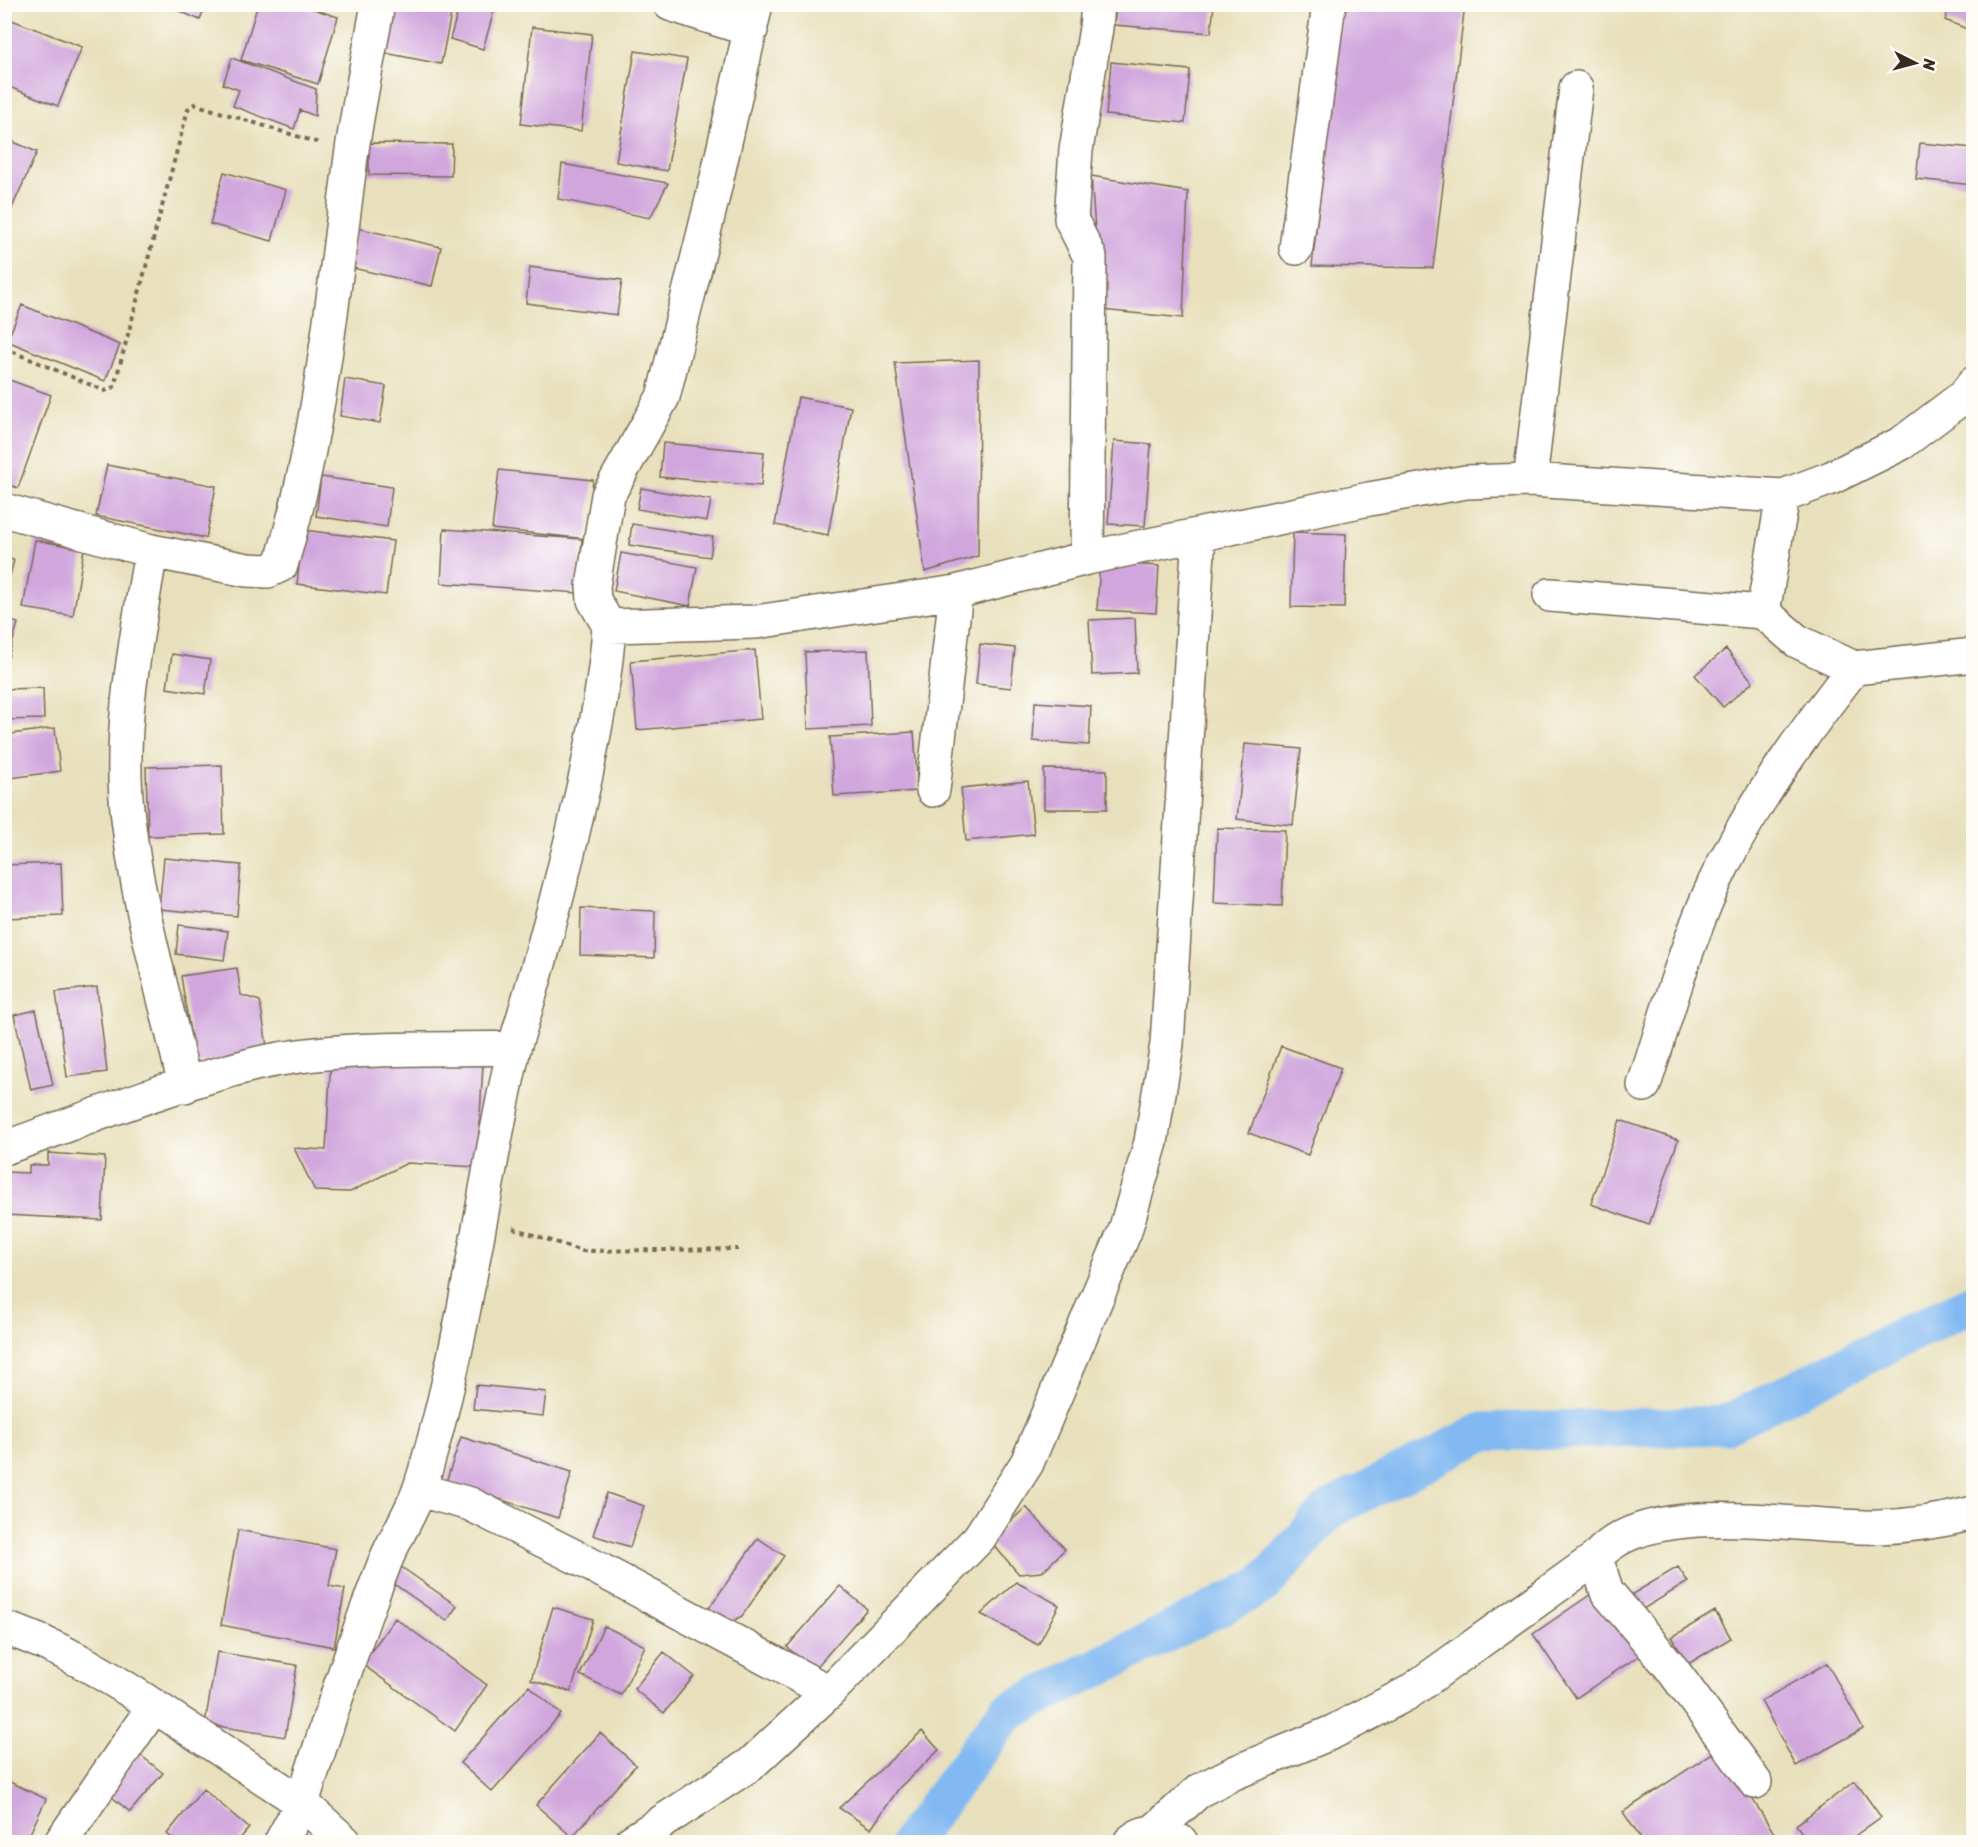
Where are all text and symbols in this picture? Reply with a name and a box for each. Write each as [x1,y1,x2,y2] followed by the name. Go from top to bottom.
[1885,33,1945,93] north arrow
[1914,56,1945,72] text: N

